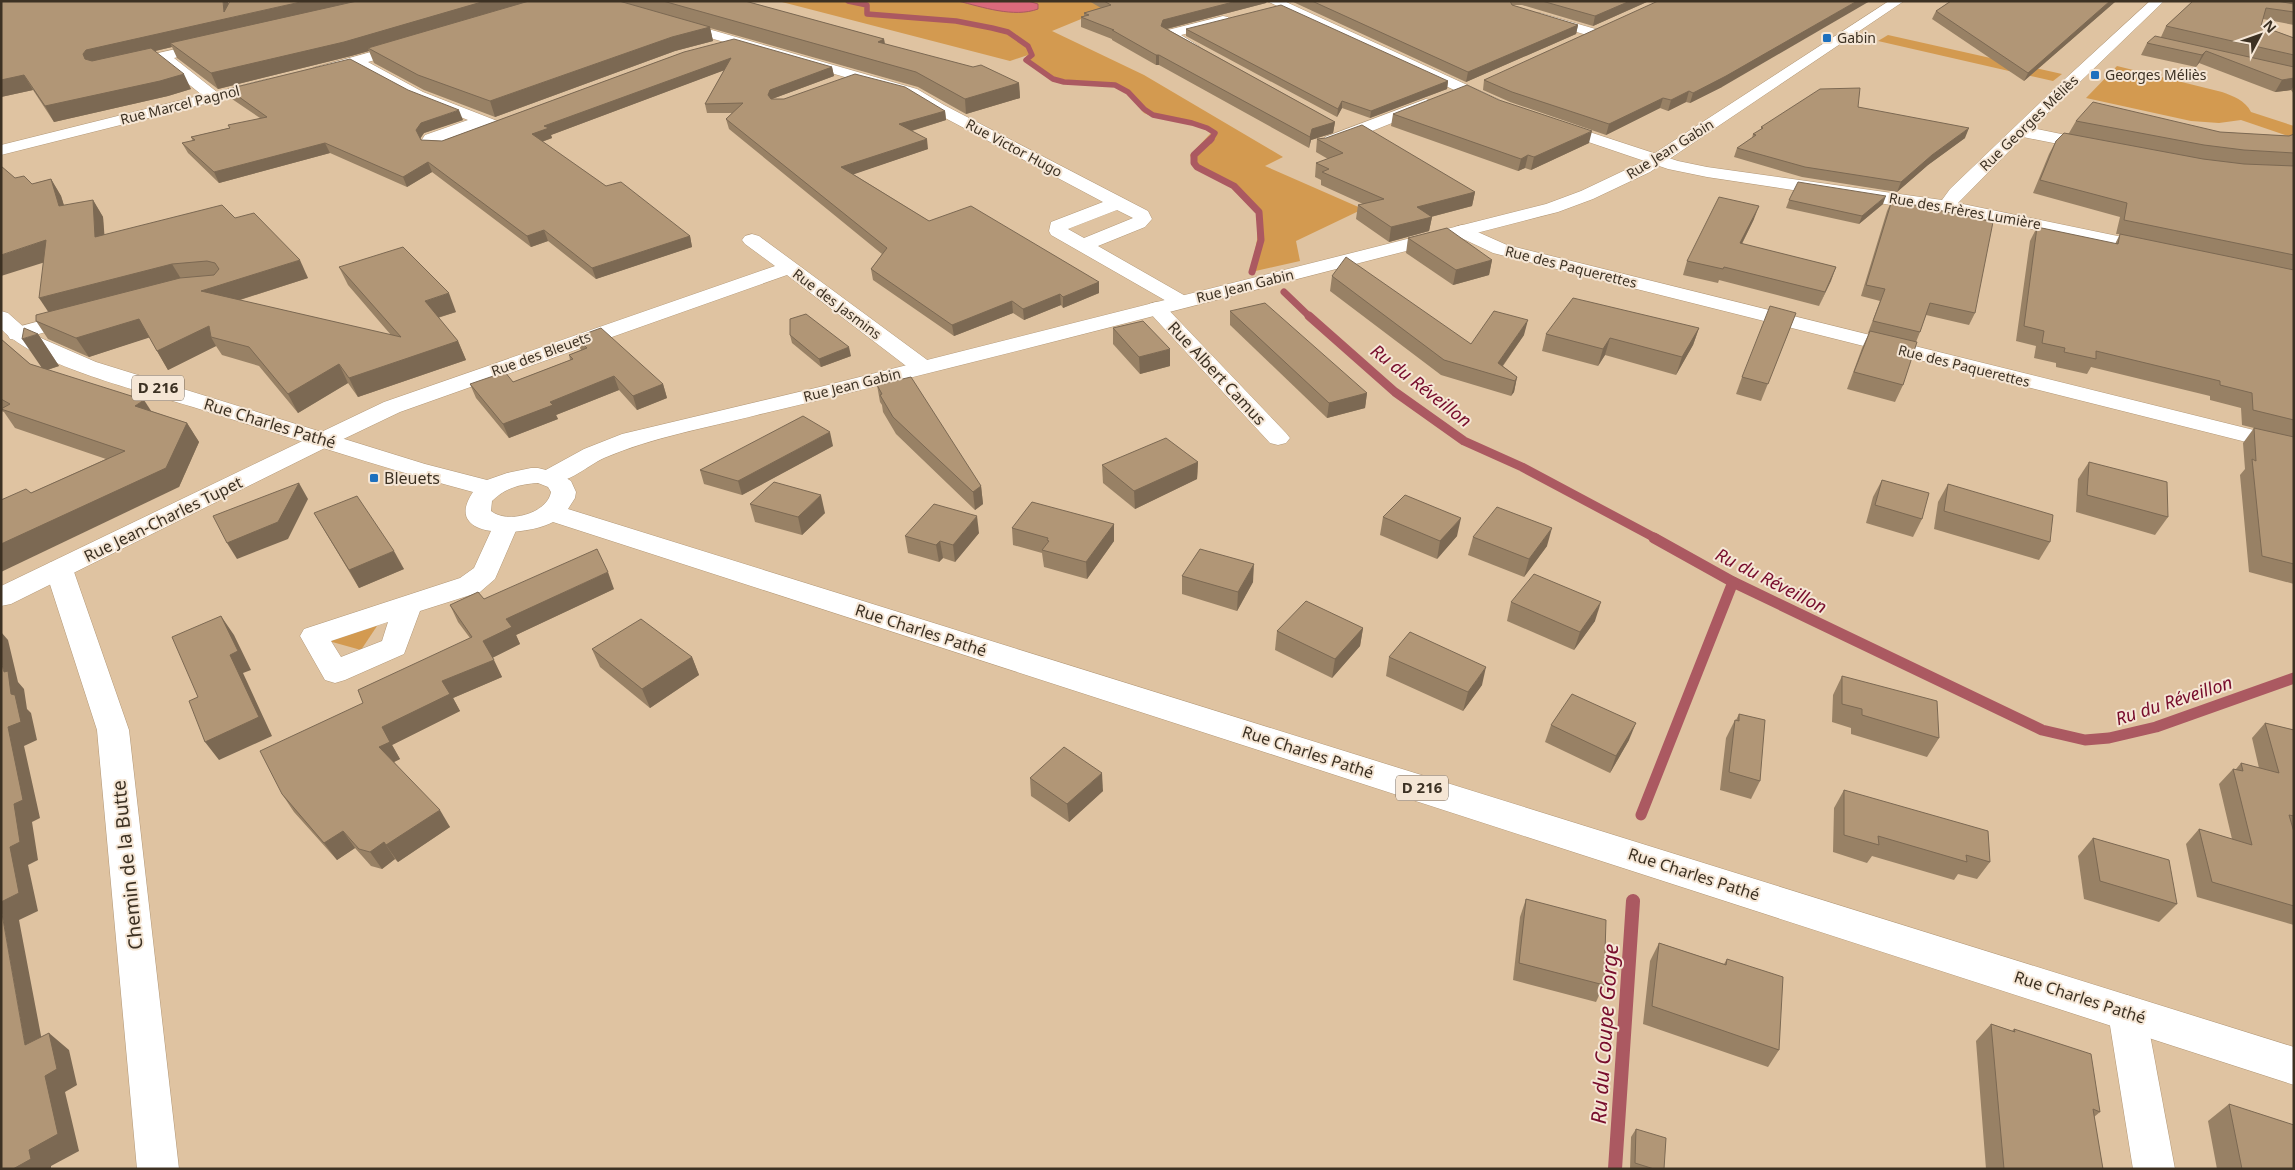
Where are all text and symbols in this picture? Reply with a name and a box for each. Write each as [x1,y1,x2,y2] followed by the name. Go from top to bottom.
[2235,10,2285,60] north arrow
[2259,16,2281,37] text: N
[1837,28,1876,47] place label: Gabin
[1821,32,1833,44] marker: Gabin
[2105,65,2207,84] place label: Georges Méliès
[2089,69,2101,81] marker: Georges Méliès
[1975,70,2082,175] street label: Rue Georges Méliès
[118,80,242,129] street label: Rue Marcel Pagnol
[963,114,1066,181] street label: Rue Victor Hugo
[1622,114,1717,183] street label: Rue Jean Gabin
[1888,188,2043,233] street label: Rue des Frères Lumière
[1503,241,1639,292] street label: Rue des Paquerettes
[789,264,886,343] street label: Rue des Jasmins
[1194,264,1296,307] street label: Rue Jean Gabin
[1163,316,1271,430] street label: Rue Albert Camus
[488,327,594,380] street label: Rue des Bleuets
[1366,338,1477,432] water label: Ru du Réveillon
[1896,340,2032,391] street label: Rue des Paquerettes
[801,363,903,406] street label: Rue Jean Gabin
[132,376,184,400] road number: D 216
[201,392,339,454] street label: Rue Charles Pathé
[384,467,440,489] place label: Bleuets
[80,471,246,567] street label: Rue Jean-Charles Tupet
[368,472,380,484] marker: Bleuets
[1712,542,1831,618] water label: Ru du Réveillon
[852,598,990,662] street label: Rue Charles Pathé
[2112,670,2235,730] water label: Ru du Réveillon
[1239,720,1377,784] street label: Rue Charles Pathé
[1396,776,1448,800] road number: D 216
[105,779,149,951] street label: Chemin de la Butte
[1625,842,1763,906] street label: Rue Charles Pathé
[1584,943,1624,1125] water label: Ru du Coupe Gorge
[2011,965,2149,1029] street label: Rue Charles Pathé

